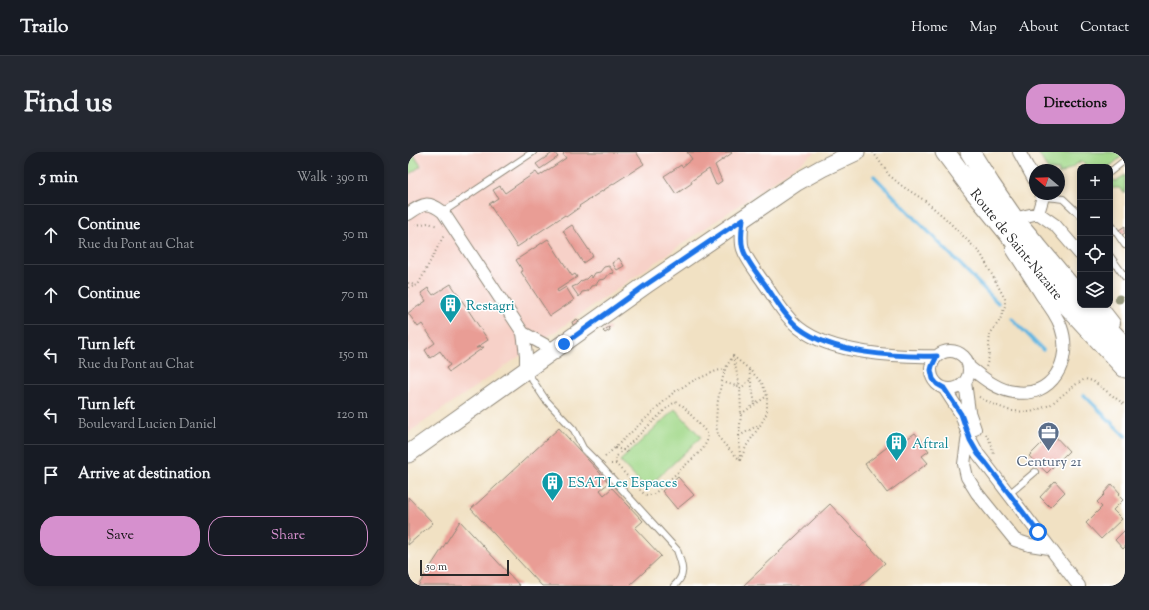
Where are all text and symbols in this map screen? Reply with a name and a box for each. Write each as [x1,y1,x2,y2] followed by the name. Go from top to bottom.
[20,14,68,41] text: Trailo
[911,18,948,38] text: Home
[970,18,997,38] text: Map
[1019,18,1058,38] text: About
[1080,18,1129,38] text: Contact
[24,84,112,124] text: Find us
[1026,84,1125,124] button: Directions
[1029,164,1065,200] north arrow
[1077,164,1113,308] map controls
[1077,164,1113,200] button: +
[40,166,78,190] text: 5 min
[297,169,368,187] text: Walk · 390 m
[964,185,1067,305] street label: Route de Saint-Nazaire
[1077,200,1113,236] button: −
[78,215,140,236] text: Continue
[40,224,62,246] icon: ahead
[343,226,368,244] text: 50 m
[78,236,194,254] text: Rue du Pont au Chat
[1077,236,1113,272] button: locate
[1077,272,1113,308] button: layers
[40,284,62,306] icon: ahead
[78,284,140,305] text: Continue
[341,286,368,304] text: 70 m
[438,292,464,325] building icon: Restagri
[466,297,515,317] place label: Restagri
[78,335,135,356] text: Turn left
[555,335,573,353] route end
[40,344,62,366] icon: left
[339,346,368,364] text: 150 m
[78,356,194,374] text: Rue du Pont au Chat
[78,395,135,416] text: Turn left
[40,404,62,426] icon: left
[337,406,368,424] text: 120 m
[78,416,216,434] text: Boulevard Lucien Daniel
[1036,420,1062,453] office icon: Century 21
[883,430,909,463] building icon: Aftral
[912,435,949,455] place label: Aftral
[1017,453,1082,473] place label: Century 21
[40,464,62,486] icon: arrive
[78,464,211,485] text: Arrive at destination
[539,469,565,502] building icon: ESAT Les Espaces
[568,474,677,494] place label: ESAT Les Espaces
[40,516,200,556] button: Save
[208,516,368,556] button: Share
[1029,523,1047,541] route start
[420,558,509,577] scale bar
[426,559,447,575] text: 50 m

